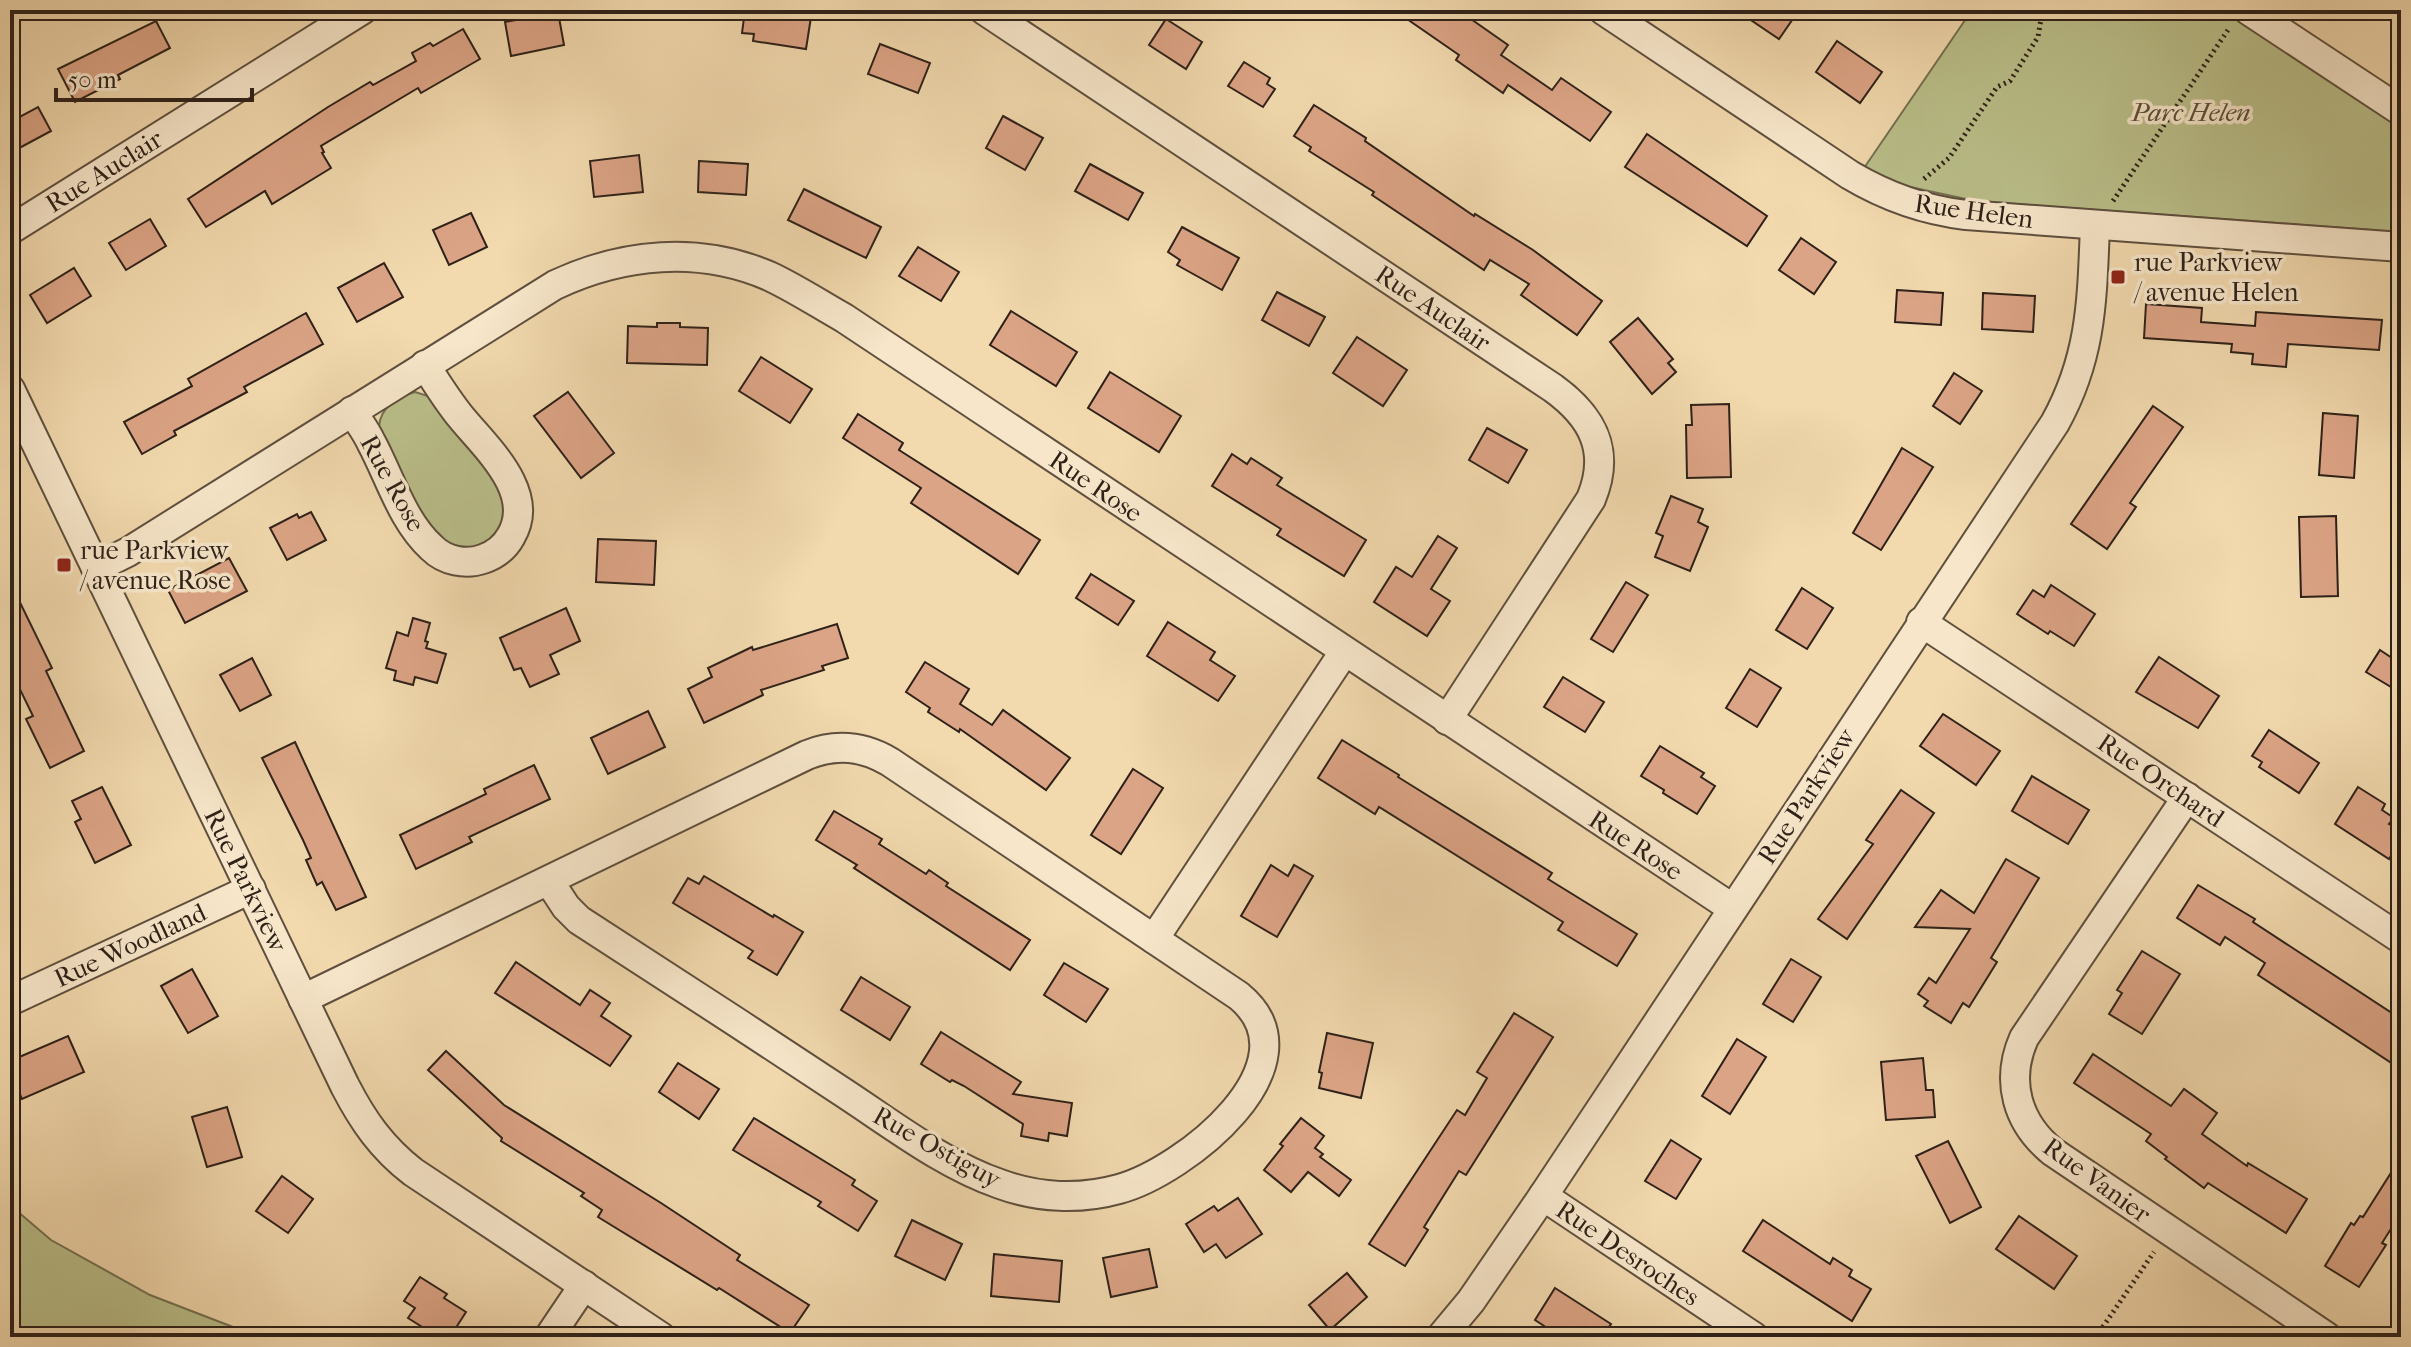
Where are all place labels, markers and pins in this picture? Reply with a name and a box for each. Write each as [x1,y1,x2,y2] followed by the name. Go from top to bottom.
[2133,247,2299,308] place label: rue Parkview / avenue Helen
[2109,268,2127,286] marker: rue Parkview / avenue Helen
[79,535,231,596] place label: rue Parkview / avenue Rose
[55,556,73,574] marker: rue Parkview / avenue Rose

